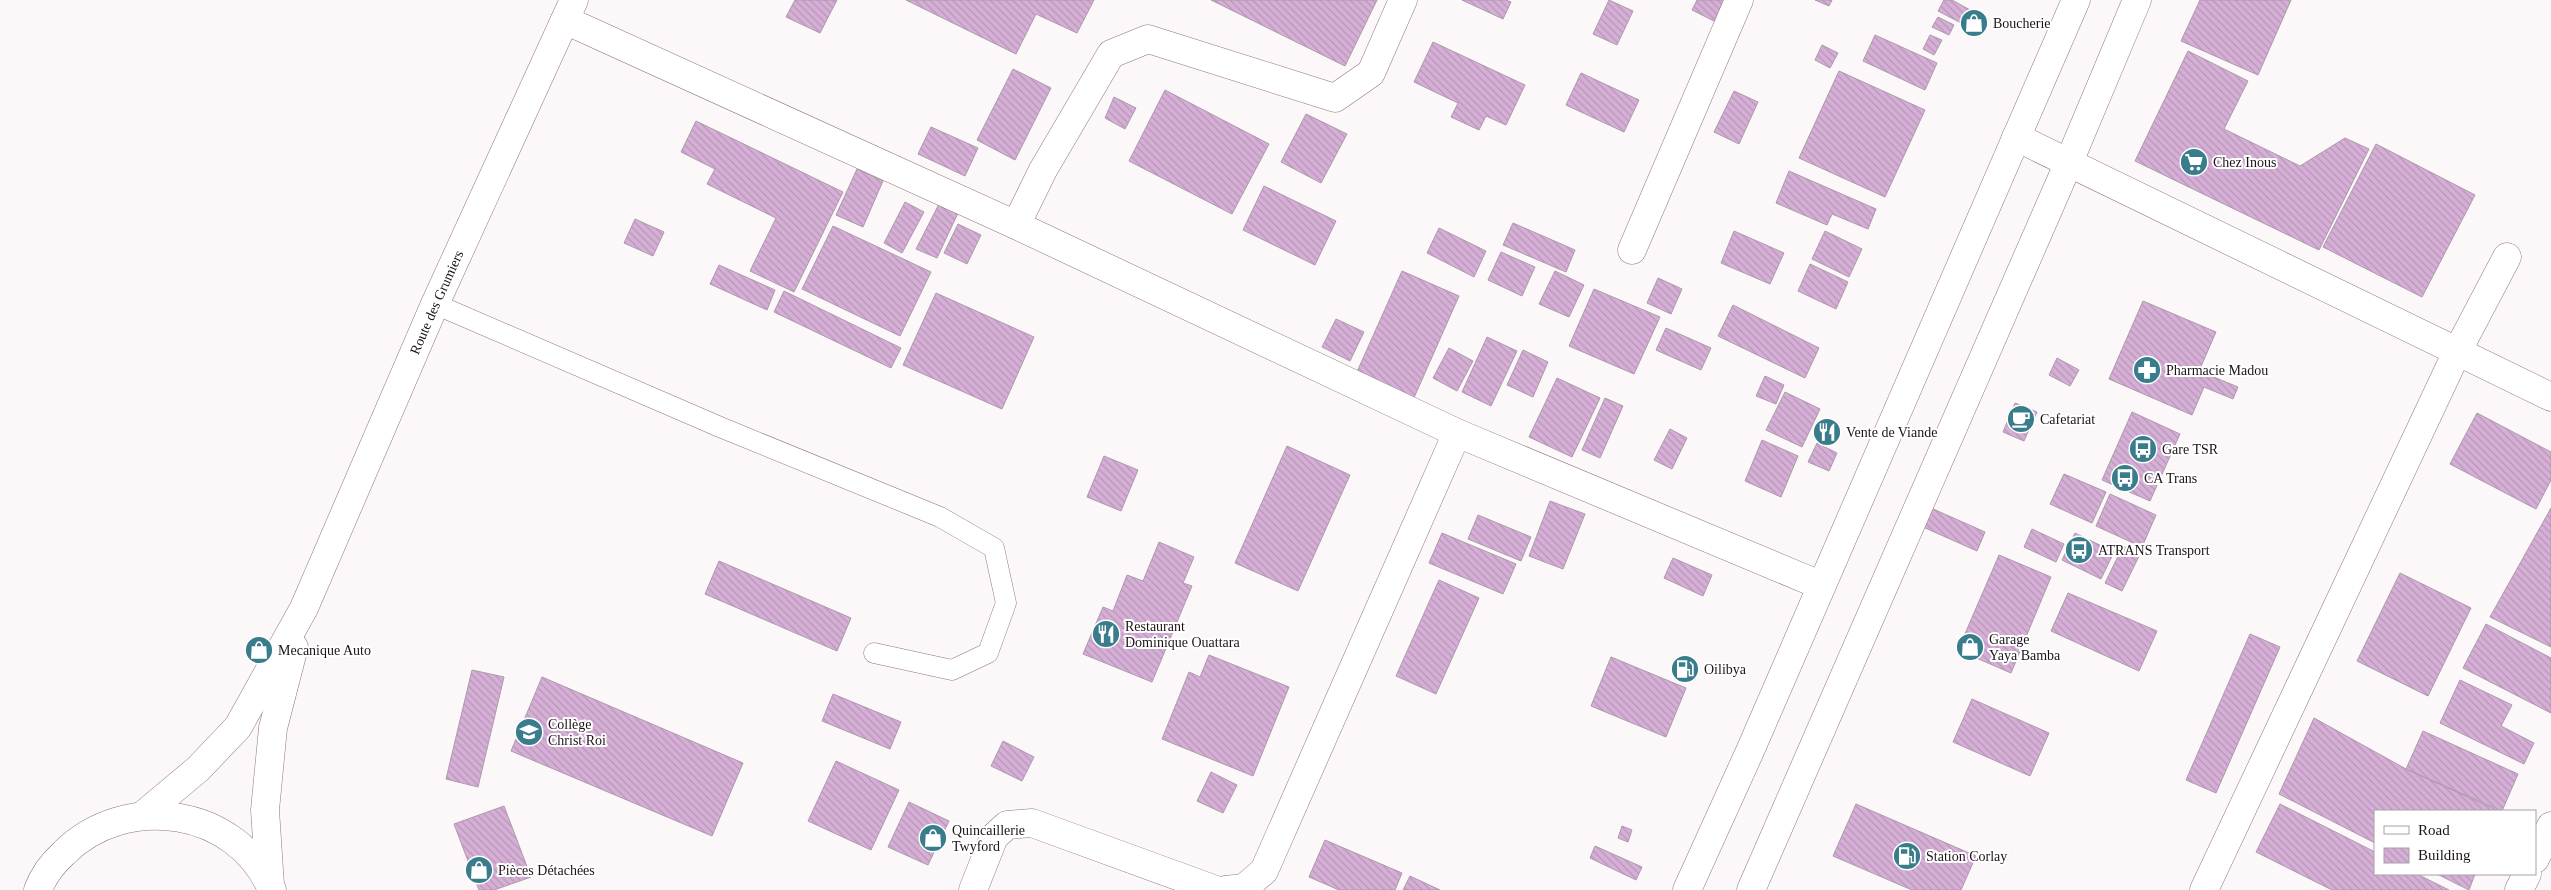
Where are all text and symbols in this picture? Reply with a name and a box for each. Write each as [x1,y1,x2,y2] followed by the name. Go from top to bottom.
[1959,8,1989,38] shop icon: Boucherie
[1993,16,2051,31] place label: Boucherie
[2179,147,2209,177] supermarket icon: Chez Inous
[2213,155,2276,170] place label: Chez Inous
[407,248,466,357] street label: Route des Grumiers
[2132,355,2162,385] pharmacy icon: Pharmacie Madou
[2166,363,2268,378] place label: Pharmacie Madou
[2006,404,2036,434] cafe icon: Cafetariat
[2040,412,2095,427] place label: Cafetariat
[1812,417,1842,447] restaurant icon: Vente de Viande
[1846,425,1937,440] place label: Vente de Viande
[2128,434,2158,464] bus stop icon: Gare TSR
[2162,442,2219,457] place label: Gare TSR
[2110,463,2140,493] bus stop icon: CA Trans
[2144,471,2197,486] place label: CA Trans
[2064,535,2094,565] bus stop icon: ATRANS Transport
[2098,543,2210,558] place label: ATRANS Transport
[1091,619,1121,649] restaurant icon: Restaurant Dominique Ouattara
[1125,619,1240,650] place label: Restaurant Dominique Ouattara
[1955,632,1985,662] shop icon: Garage Yaya Bamba
[1989,632,2061,663] place label: Garage Yaya Bamba
[244,635,274,665] shop icon: Mecanique Auto
[278,643,371,658] place label: Mecanique Auto
[1670,654,1700,684] fuel station icon: Oilibya
[1704,662,1747,677] place label: Oilibya
[514,717,544,747] school or university icon: Collège Christ Roi
[548,717,606,748] place label: Collège Christ Roi
[2374,810,2536,875] legend
[2418,822,2450,838] text: Road
[918,823,948,853] shop icon: Quincaillerie Twyford
[952,823,1025,854] place label: Quincaillerie Twyford
[1892,841,1922,871] fuel station icon: Station Corlay
[2418,847,2471,863] text: Building
[1926,849,2007,864] place label: Station Corlay
[464,855,494,885] shop icon: Pièces Détachées
[498,863,595,878] place label: Pièces Détachées

